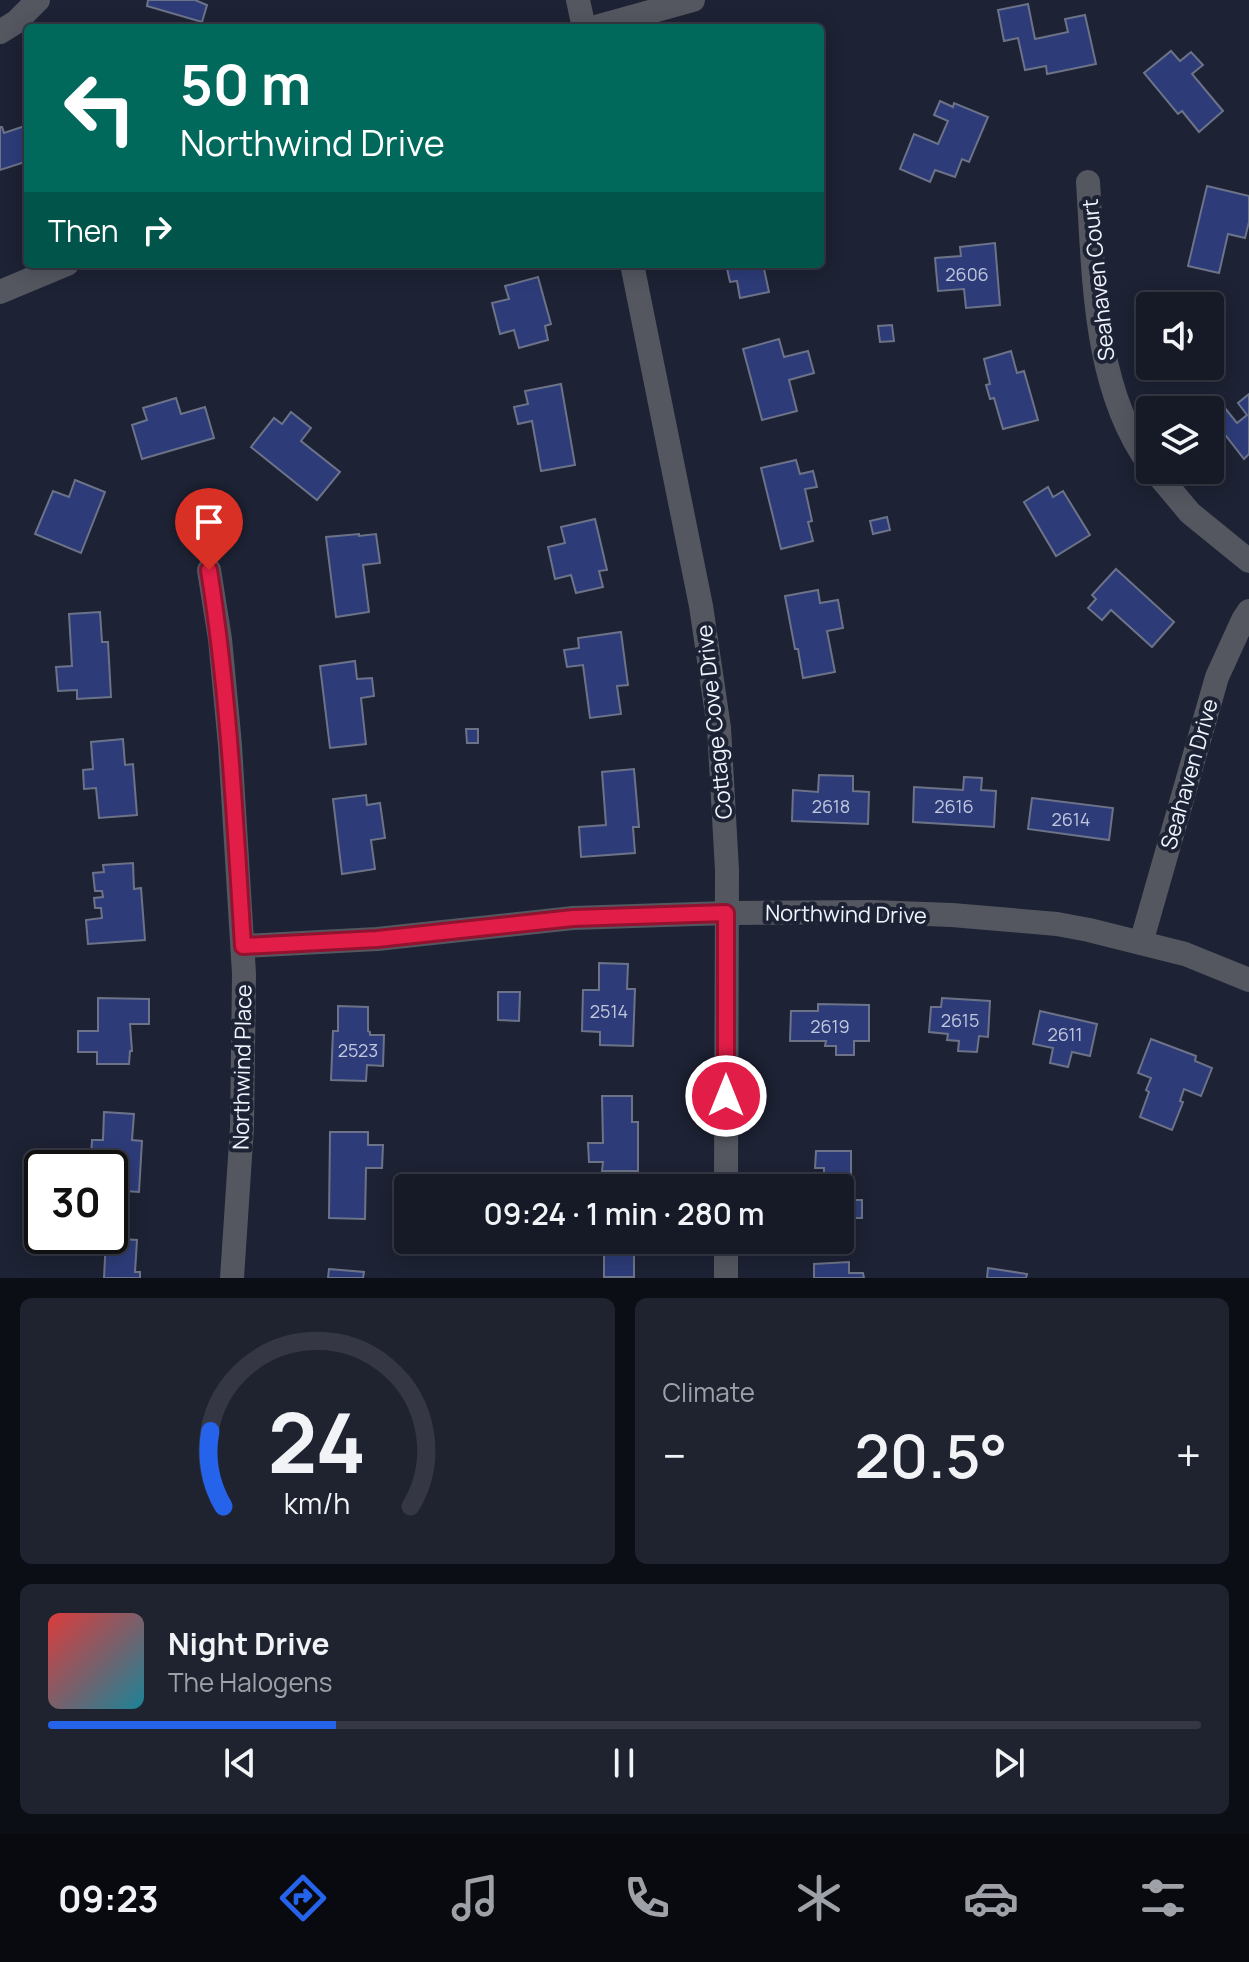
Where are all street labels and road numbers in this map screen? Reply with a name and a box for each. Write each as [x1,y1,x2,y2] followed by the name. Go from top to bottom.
[1075,197,1121,362] street label: Seahaven Court
[689,623,739,821] street label: Cottage Cove Drive
[1153,695,1225,853] street label: Seahaven Drive
[765,898,927,930] street label: Northwind Drive
[226,984,258,1150] street label: Northwind Place

